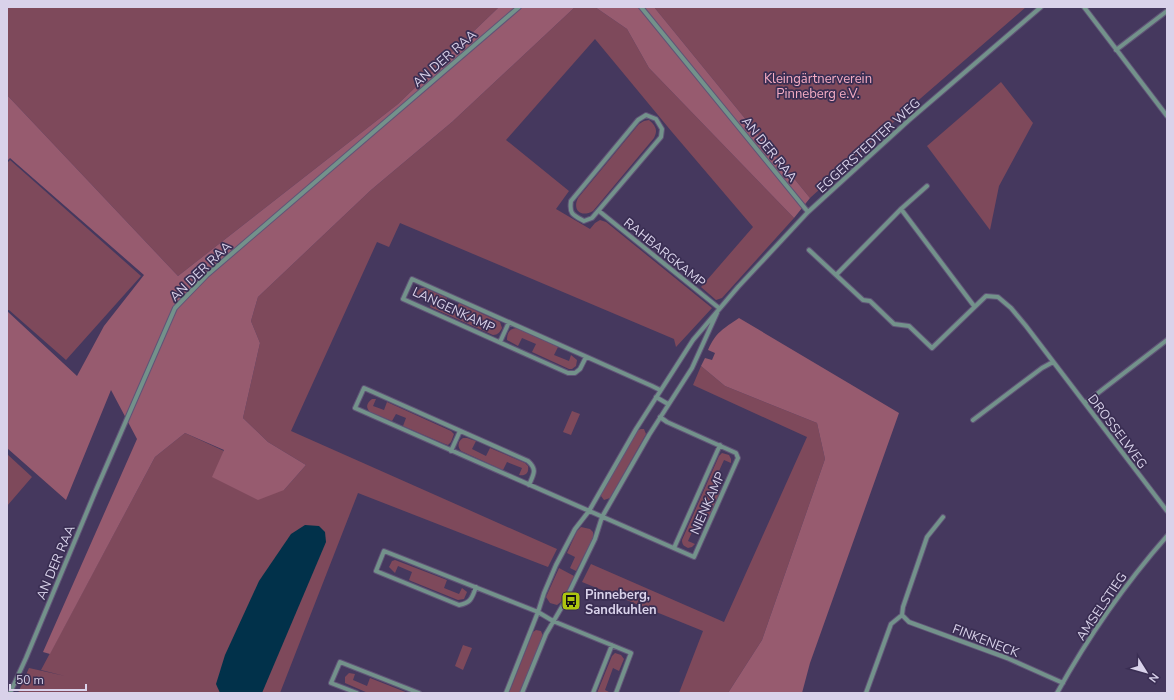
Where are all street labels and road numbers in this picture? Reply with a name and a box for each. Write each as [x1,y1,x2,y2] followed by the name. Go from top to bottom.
[409,26,481,92] street label: AN DER RAA
[813,94,924,197] street label: EGGERSTEDTER WEG
[737,113,801,186] street label: AN DER RAA
[620,214,709,291] street label: RAHBARGKAMP
[166,237,236,306] street label: AN DER RAA
[409,283,498,337] street label: LANGENKAMP
[1083,391,1151,473] street label: DROSSELWEG
[686,469,730,538] street label: NIENKAMP
[32,522,80,602] street label: AN DER RAA
[1072,569,1131,644] street label: AMSELSTIEG
[950,620,1022,662] street label: FINKENECK

